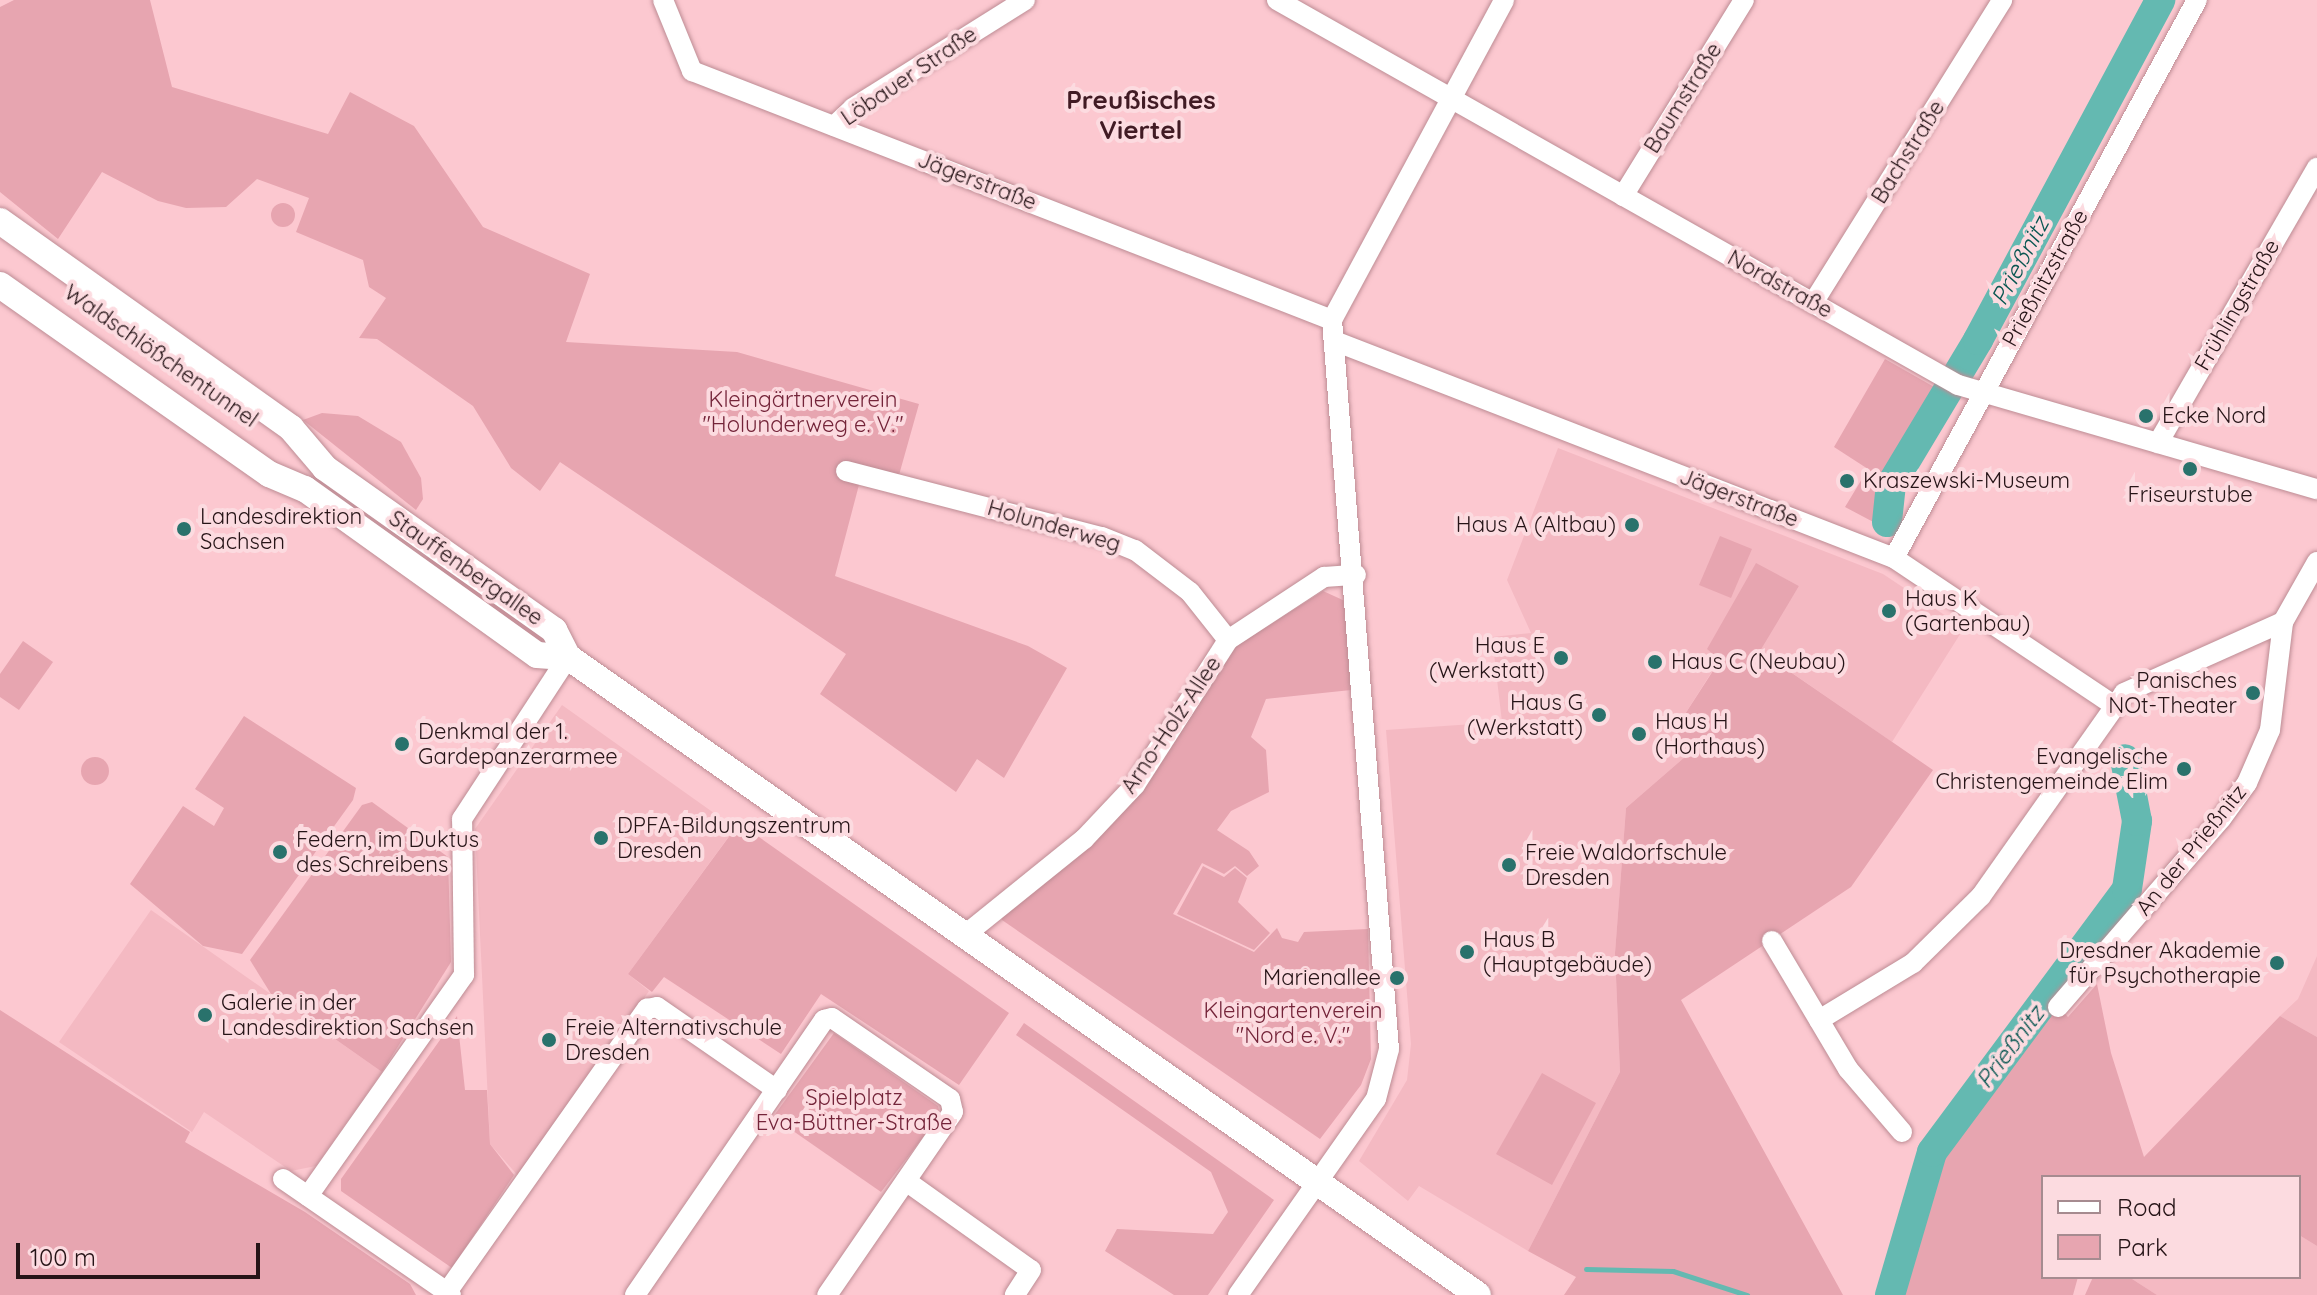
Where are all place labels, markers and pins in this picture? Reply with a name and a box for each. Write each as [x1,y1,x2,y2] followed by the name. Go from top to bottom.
[2162,403,2266,429] place label: Ecke Nord
[2137,407,2155,425] marker: Ecke Nord
[2181,460,2199,478] marker: Friseurstube
[1863,468,2070,494] place label: Kraszewski-Museum
[1838,472,1856,490] marker: Kraszewski-Museum
[2127,482,2253,508] place label: Friseurstube
[200,503,362,554] place label: Landesdirektion Sachsen
[1456,512,1616,538] place label: Haus A (Altbau)
[1623,516,1641,534] marker: Haus A (Altbau)
[175,520,193,538] marker: Landesdirektion Sachsen
[1905,585,2030,636] place label: Haus K (Gartenbau)
[1880,602,1898,620] marker: Haus K (Gartenbau)
[1429,632,1545,684] place label: Haus E (Werkstatt)
[1552,649,1570,667] marker: Haus E (Werkstatt)
[1671,649,1846,675] place label: Haus C (Neubau)
[1646,653,1664,671] marker: Haus C (Neubau)
[2108,667,2237,718] place label: Panisches NOt-Theater
[2244,684,2262,702] marker: Panisches NOt-Theater
[1467,689,1583,740] place label: Haus G (Werkstatt)
[1590,706,1608,724] marker: Haus G (Werkstatt)
[1655,708,1765,760] place label: Haus H (Horthaus)
[418,718,618,770] place label: Denkmal der 1. Gardepanzerarmee
[1630,725,1648,743] marker: Haus H (Horthaus)
[393,735,411,753] marker: Denkmal der 1. Gardepanzerarmee
[1935,743,2168,794] place label: Evangelische Christengemeinde Elim
[2175,760,2193,778] marker: Evangelische Christengemeinde Elim
[617,812,851,864] place label: DPFA-Bildungszentrum Dresden
[296,826,479,878] place label: Federn, im Duktus des Schreibens
[592,829,610,847] marker: DPFA-Bildungszentrum Dresden
[1525,839,1727,890] place label: Freie Waldorfschule Dresden
[271,843,289,861] marker: Federn, im Duktus des Schreibens
[1500,856,1518,874] marker: Freie Waldorfschule Dresden
[1483,926,1652,978] place label: Haus B (Hauptgebäude)
[2059,937,2261,988] place label: Dresdner Akademie für Psychotherapie
[1458,943,1476,961] marker: Haus B (Hauptgebäude)
[2268,954,2286,972] marker: Dresdner Akademie für Psychotherapie
[1263,965,1381,991] place label: Marienallee
[1388,969,1406,987] marker: Marienallee
[221,989,474,1040] place label: Galerie in der Landesdirektion Sachsen
[196,1006,214,1024] marker: Galerie in der Landesdirektion Sachsen
[565,1014,782,1066] place label: Freie Alternativschule Dresden
[540,1031,558,1049] marker: Freie Alternativschule Dresden

